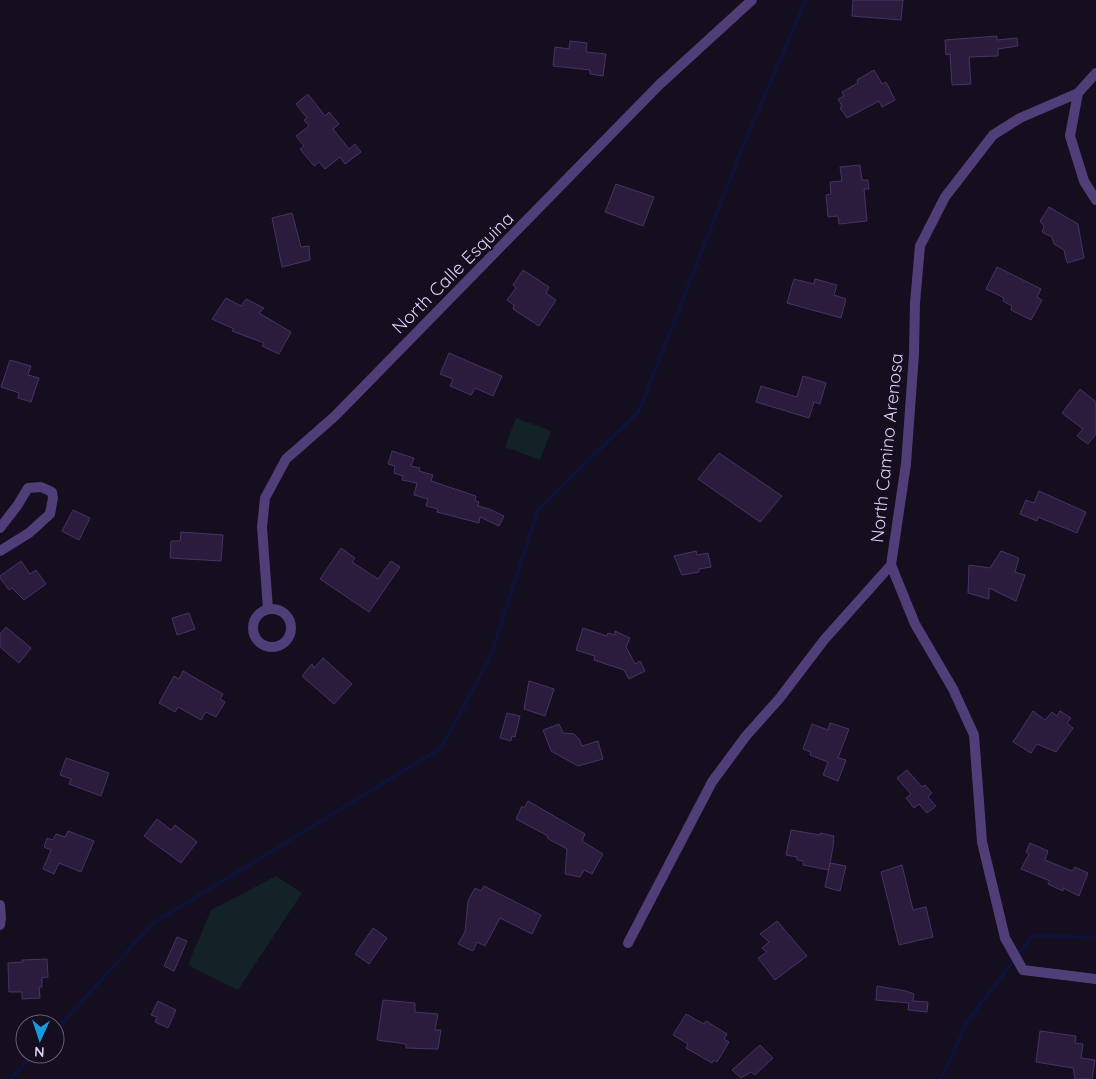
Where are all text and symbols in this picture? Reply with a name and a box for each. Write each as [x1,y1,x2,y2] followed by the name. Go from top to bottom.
[387,207,518,338] street label: North Calle Esquina
[865,352,908,544] street label: North Camino Arenosa
[15,1014,65,1064] north arrow
[34,1043,45,1061] text: N

